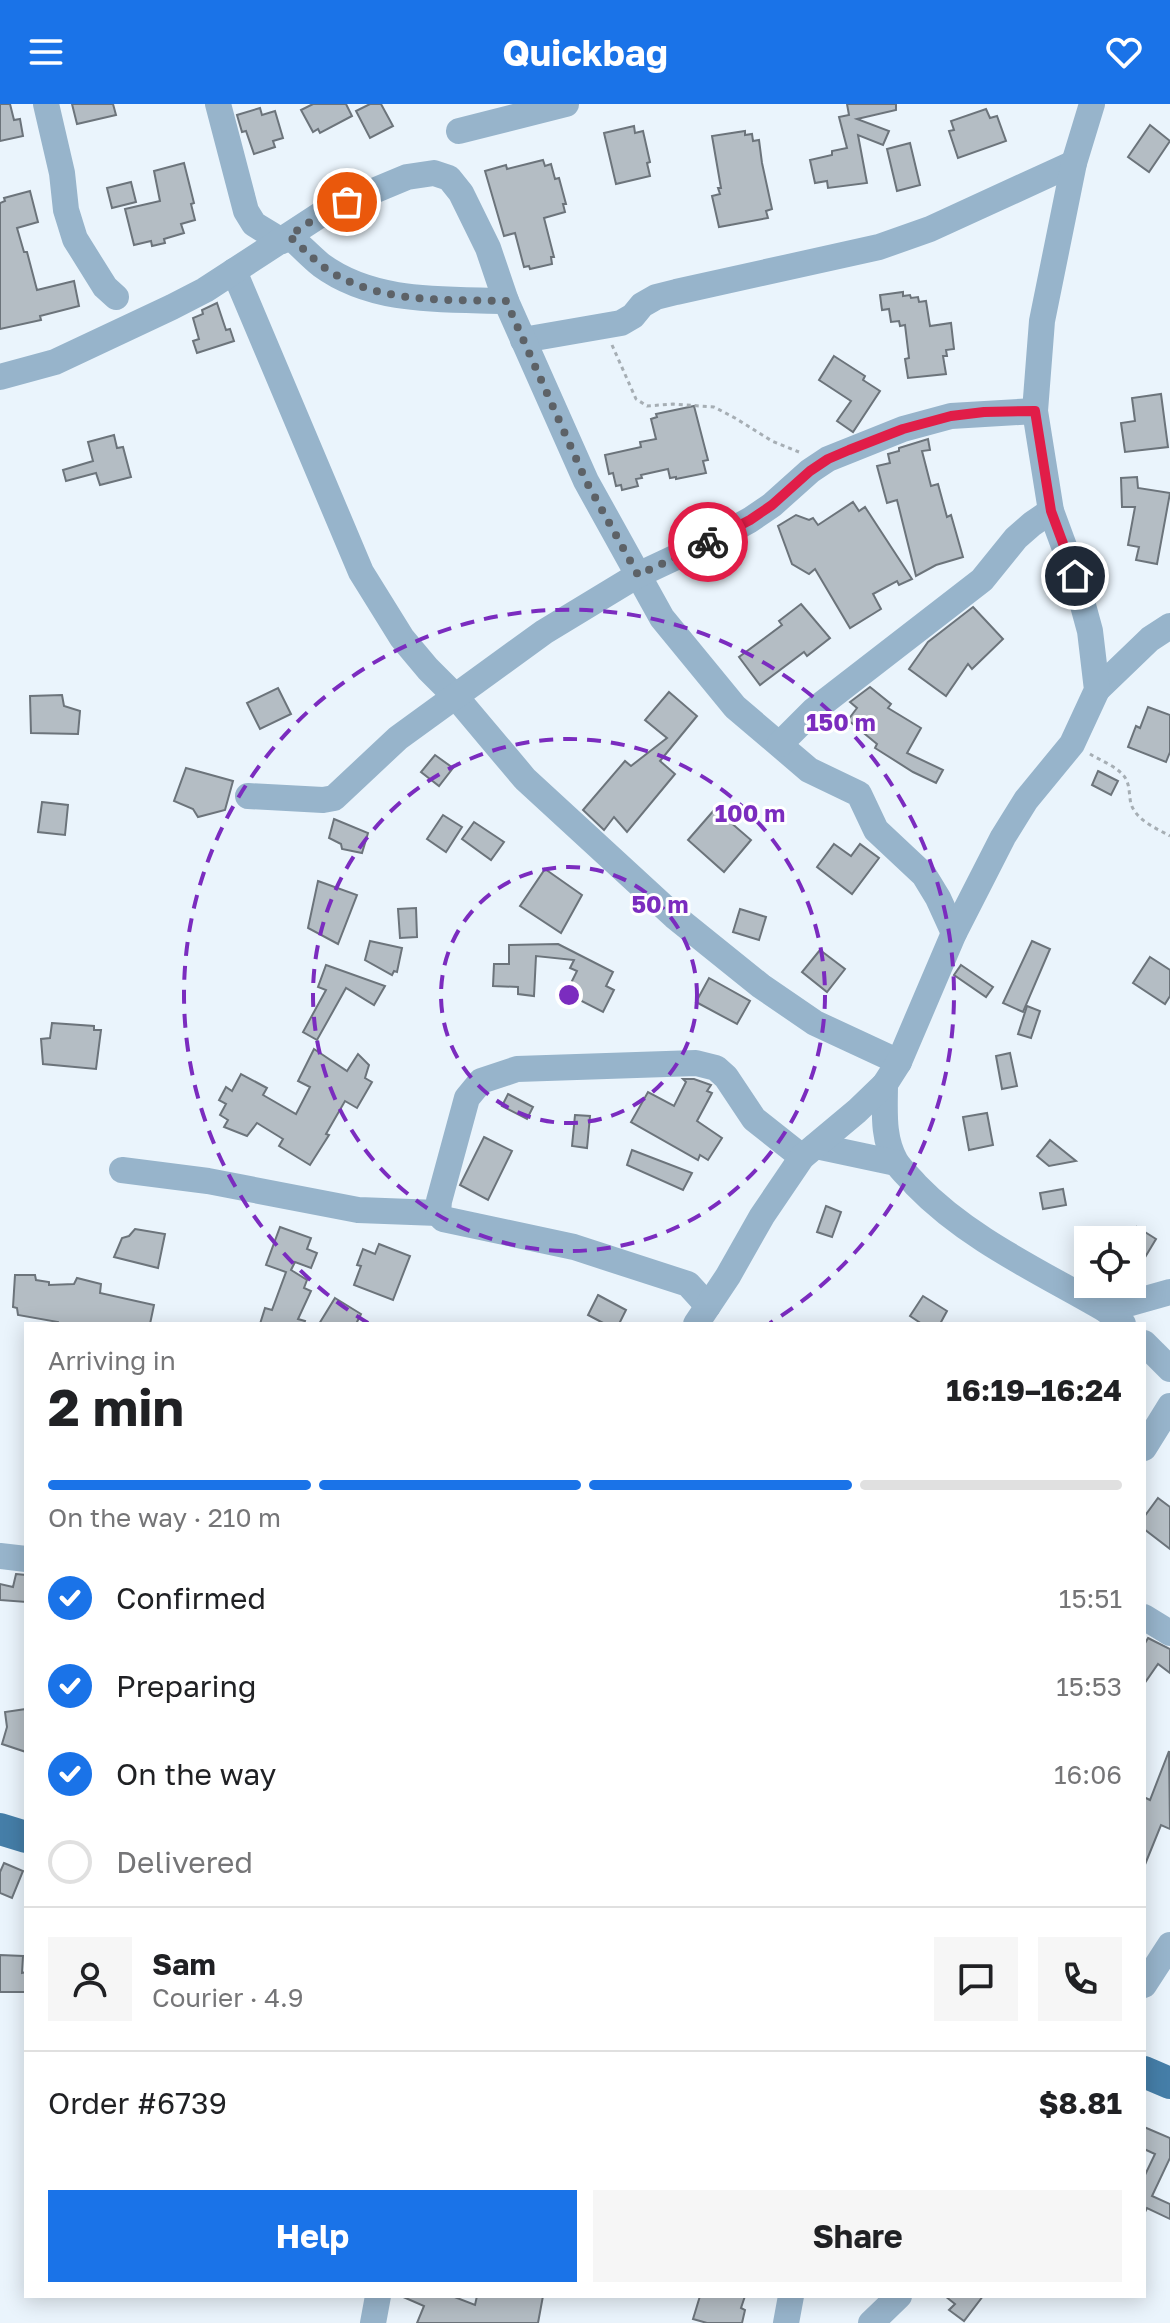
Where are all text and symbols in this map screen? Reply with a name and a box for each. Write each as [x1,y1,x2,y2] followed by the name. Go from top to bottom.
[24,30,68,74] icon: menu
[1102,30,1146,74] icon: heart
[502,31,668,74] text: Quickbag
[313,168,381,236] pin
[325,180,369,224] icon: bag
[668,502,748,582] courier
[686,520,730,564] icon: bike
[1041,542,1109,610] pin
[1053,554,1097,598] icon: home
[806,707,876,736] text: 150 m
[715,798,785,827] text: 100 m
[631,889,689,918] text: 50 m
[555,981,583,1009] centre of rings
[1074,1226,1146,1298] map controls
[1074,1226,1146,1298] button: locate
[48,1345,176,1376] text: Arriving in
[946,1372,1122,1408] text: 16:19–16:24
[48,1375,184,1437] text: 2 min
[48,1502,281,1533] text: On the way · 210 m
[48,1576,92,1620] icon: check
[116,1580,266,1616] text: Confirmed
[1059,1583,1122,1614] text: 15:51
[48,1664,92,1708] icon: check
[116,1668,257,1704] text: Preparing
[1056,1671,1122,1702] text: 15:53
[48,1752,92,1796] icon: check
[116,1756,276,1792] text: On the way
[1054,1759,1122,1790] text: 16:06
[116,1844,253,1880] text: Delivered
[48,1937,132,2021] button: person
[934,1937,1018,2021] button: chat
[1038,1937,1122,2021] button: phone
[152,1946,216,1982] text: Sam
[152,1982,304,2013] text: Courier · 4.9
[48,2085,227,2121] text: Order #6739
[1038,2085,1122,2121] text: $8.81
[48,2190,577,2282] button: Help
[593,2190,1122,2282] button: Share

